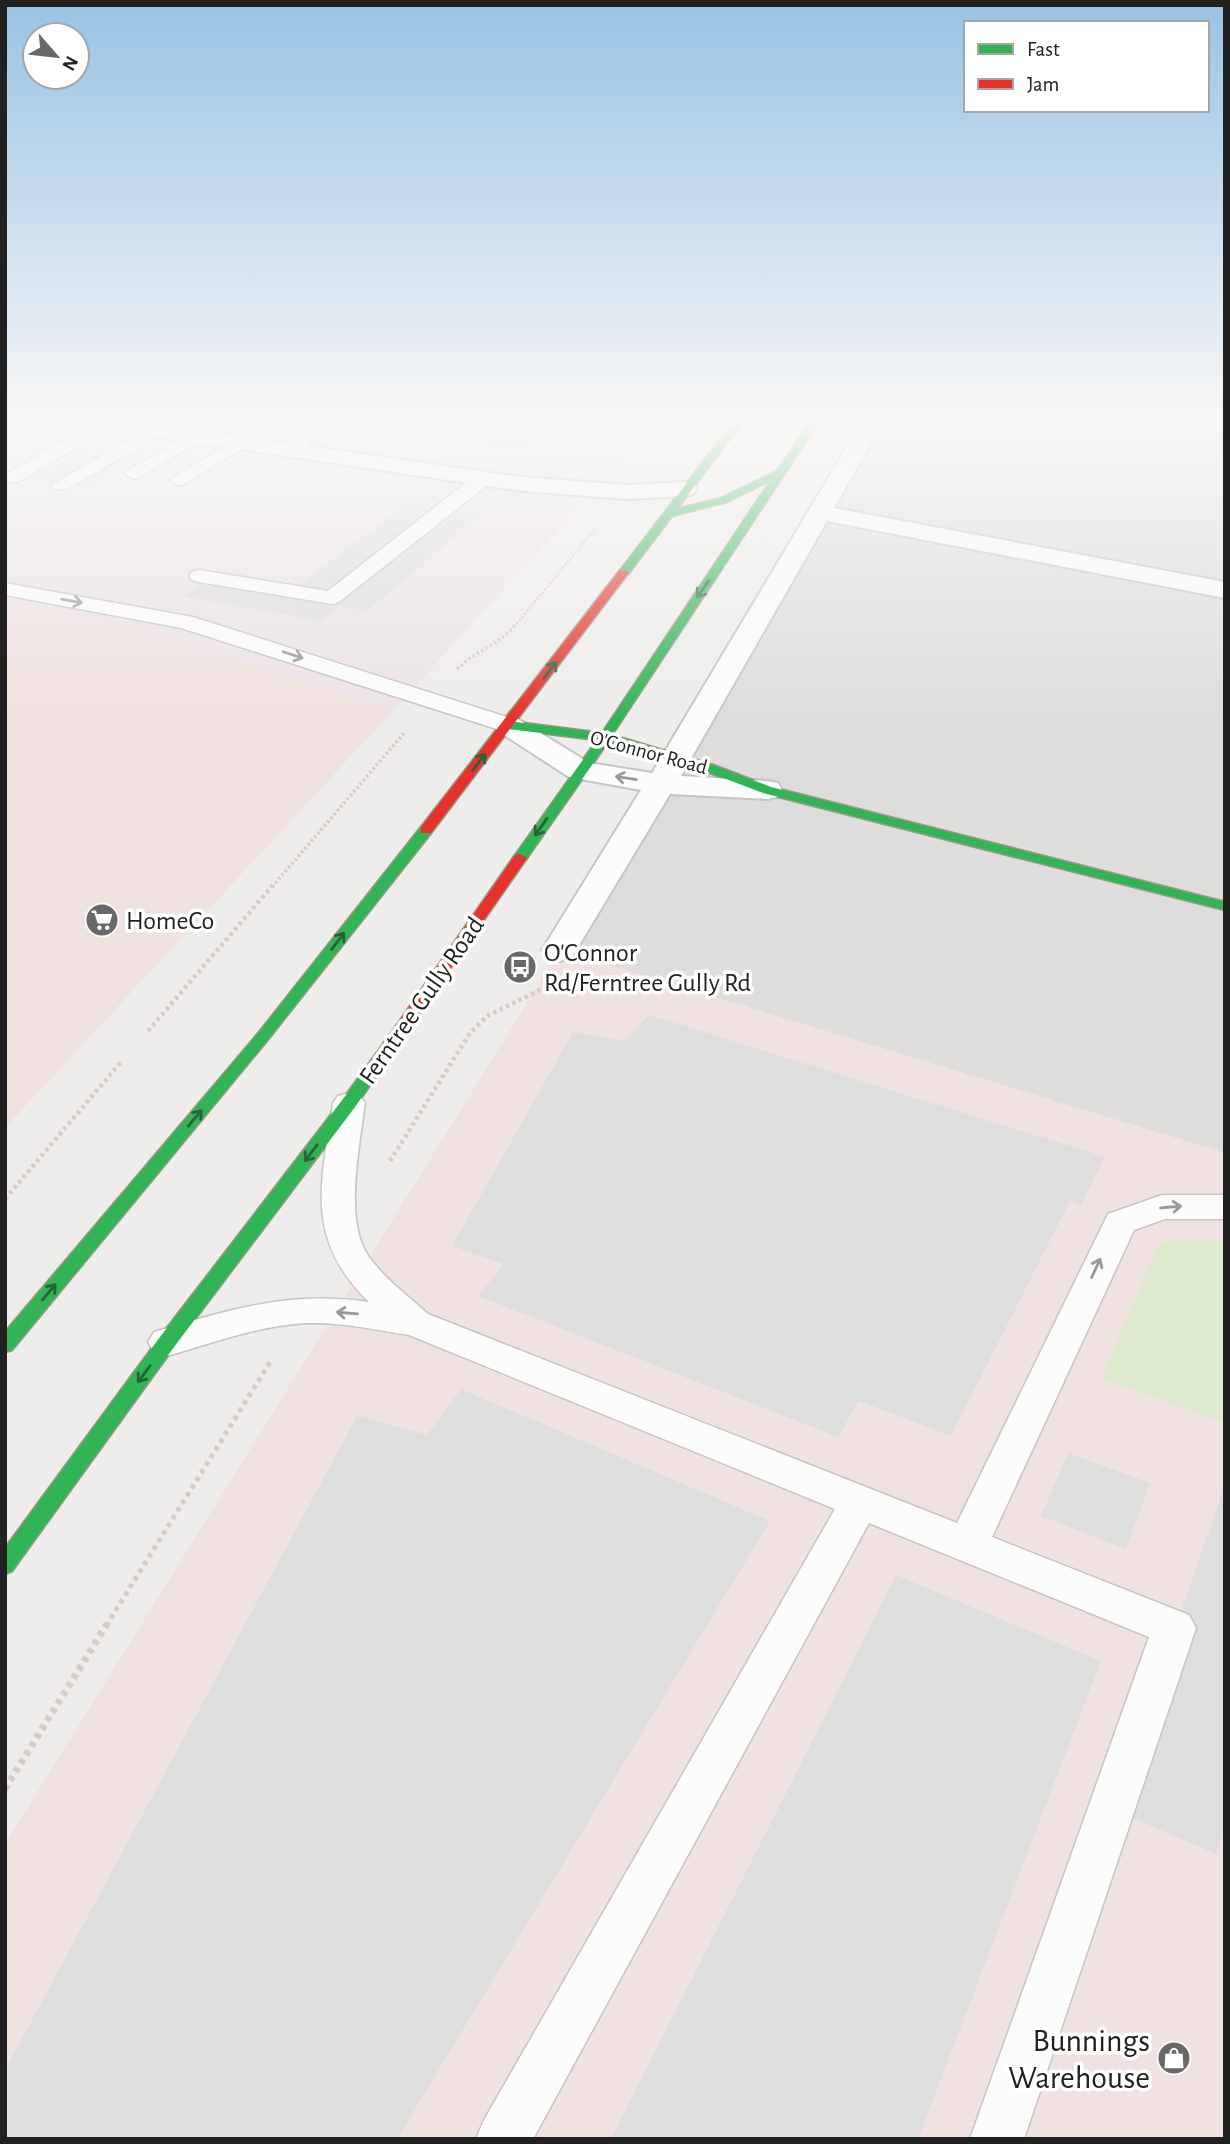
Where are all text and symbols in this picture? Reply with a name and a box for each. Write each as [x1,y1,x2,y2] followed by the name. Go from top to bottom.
[21,21,91,91] north arrow
[964,21,1209,112] legend
[1027,39,1060,60] text: Fast
[58,53,81,74] text: N
[1027,74,1059,95] text: Jam
[696,579,711,598] one-way arrow
[60,595,83,608] one-way arrow
[282,649,304,662] one-way arrow
[542,662,557,680] one-way arrow
[588,727,710,778] street label: O'Connor Road
[471,754,486,772] one-way arrow
[615,772,638,785] one-way arrow
[534,817,548,836] one-way arrow
[83,901,121,939] supermarket icon: HomeCo
[126,908,214,934] place label: HomeCo
[355,912,489,1089] street label: Ferntree Gully Road
[330,932,345,950] one-way arrow
[544,940,751,996] place label: O'Connor Rd/Ferntree Gully Rd
[501,948,539,986] bus stop icon: O'Connor Rd/Ferntree Gully Rd
[187,1109,202,1127] one-way arrow
[304,1143,318,1162] one-way arrow
[1159,1200,1182,1213] one-way arrow
[1090,1258,1103,1279] one-way arrow
[41,1284,57,1302] one-way arrow
[337,1306,359,1319] one-way arrow
[137,1364,152,1383] one-way arrow
[1008,2025,1150,2094] place label: Bunnings Warehouse
[1155,2039,1193,2077] shop icon: Bunnings Warehouse

